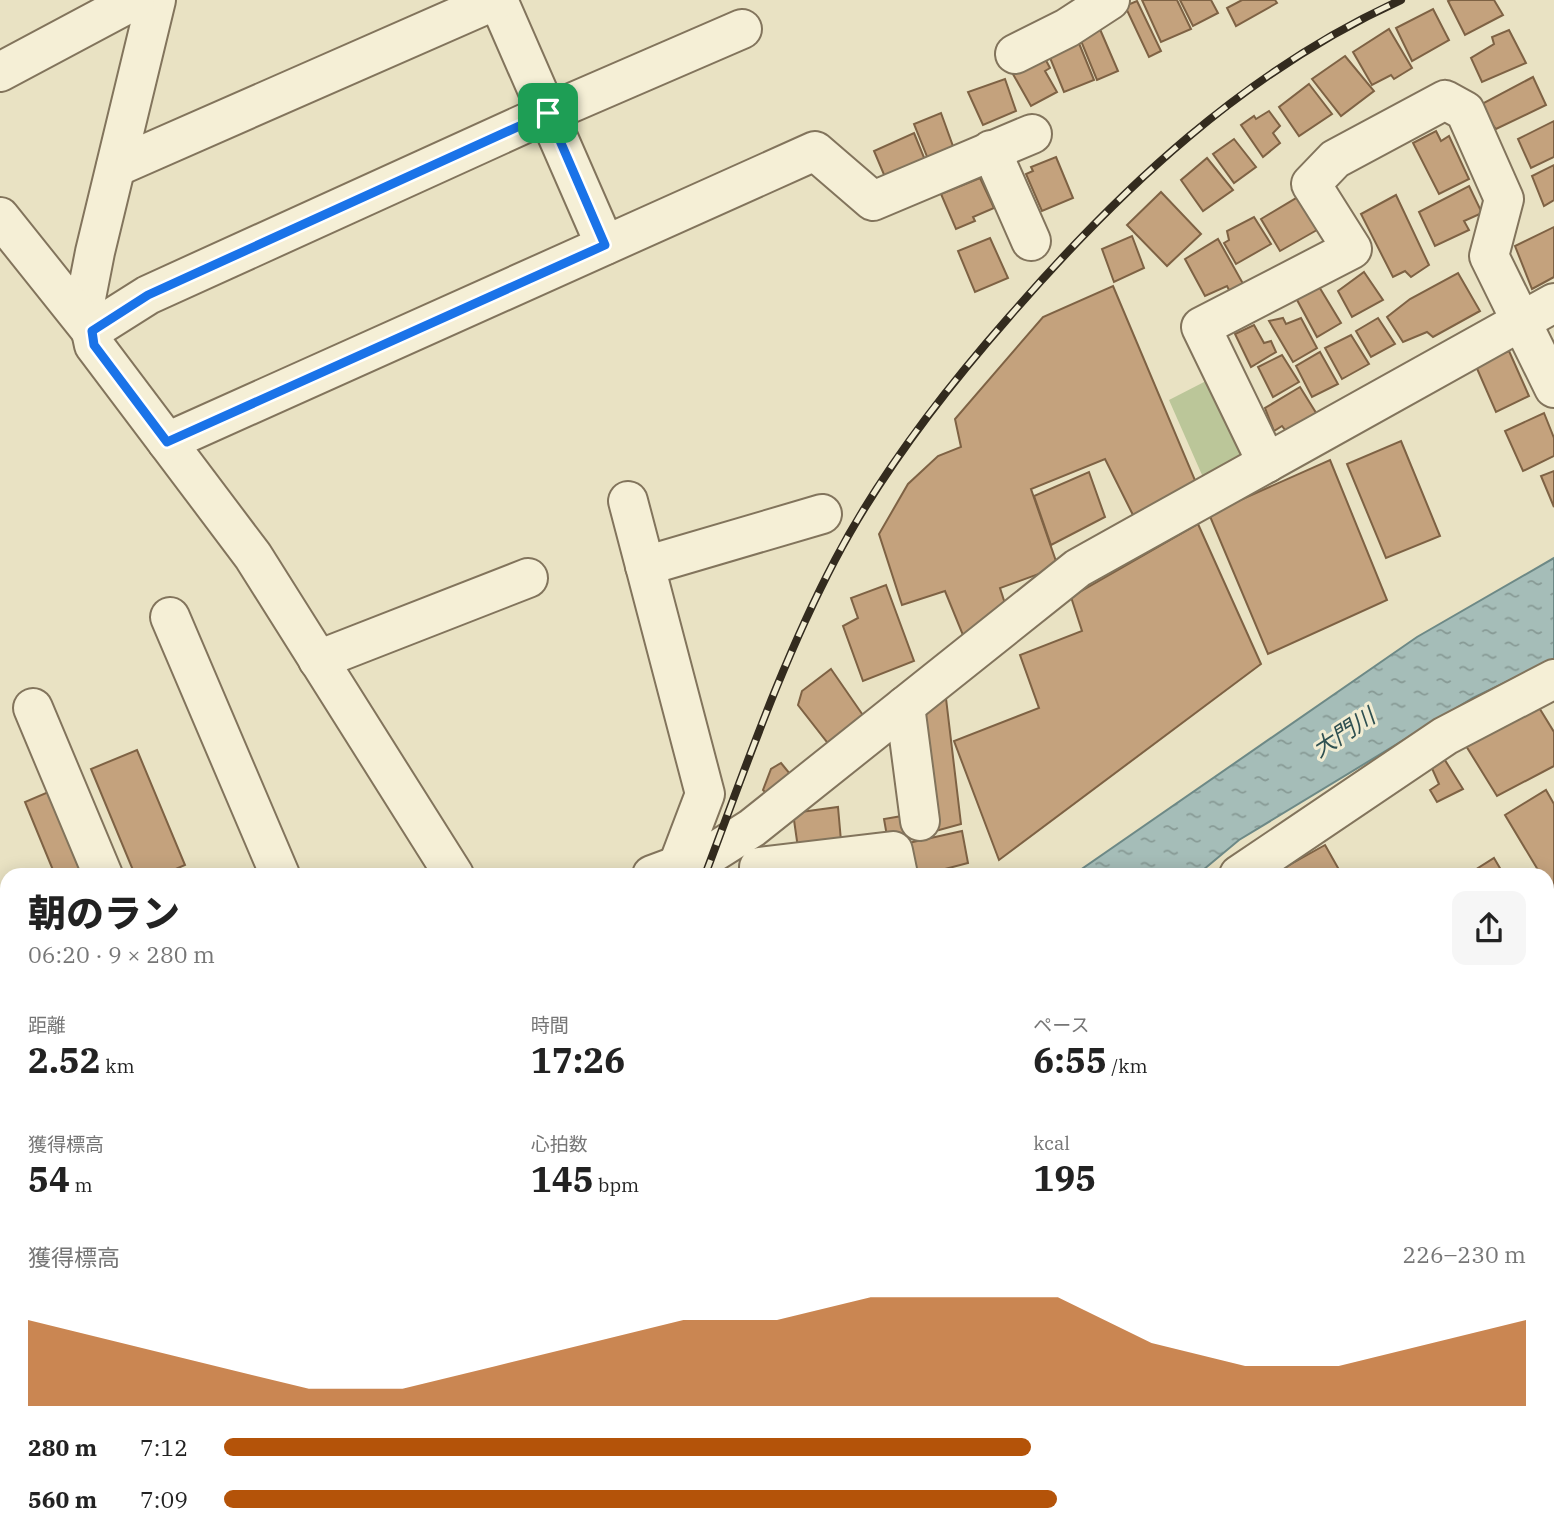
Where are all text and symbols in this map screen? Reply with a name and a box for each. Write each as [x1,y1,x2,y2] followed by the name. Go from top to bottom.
[518,83,578,143] pin
[529,94,567,132] icon: arrive
[1306,699,1383,763] water label: 大門川
[28,888,180,937] text: 朝のラン
[1452,891,1526,965] button: share
[28,939,215,969] text: 06:20 · 9 × 280 m
[28,1013,66,1037] text: 距離
[531,1013,569,1037] text: 時間
[1033,1013,1089,1037] text: ペース
[28,1037,101,1083] text: 2.52
[531,1037,625,1083] text: 17:26
[1033,1037,1107,1083] text: 6:55
[101,1054,135,1078] text: km
[1107,1054,1148,1078] text: /km
[1033,1131,1070,1155] text: kcal
[28,1132,104,1156] text: 獲得標高
[531,1132,588,1156] text: 心拍数
[1033,1155,1096,1201] text: 195
[28,1156,70,1202] text: 54
[531,1156,594,1202] text: 145
[70,1173,93,1197] text: m
[594,1173,639,1197] text: bpm
[1402,1239,1526,1269] text: 226–230 m
[28,1242,120,1272] text: 獲得標高
[28,1432,97,1462] text: 280 m
[140,1432,188,1462] text: 7:12
[28,1484,97,1514] text: 560 m
[140,1484,188,1514] text: 7:09

